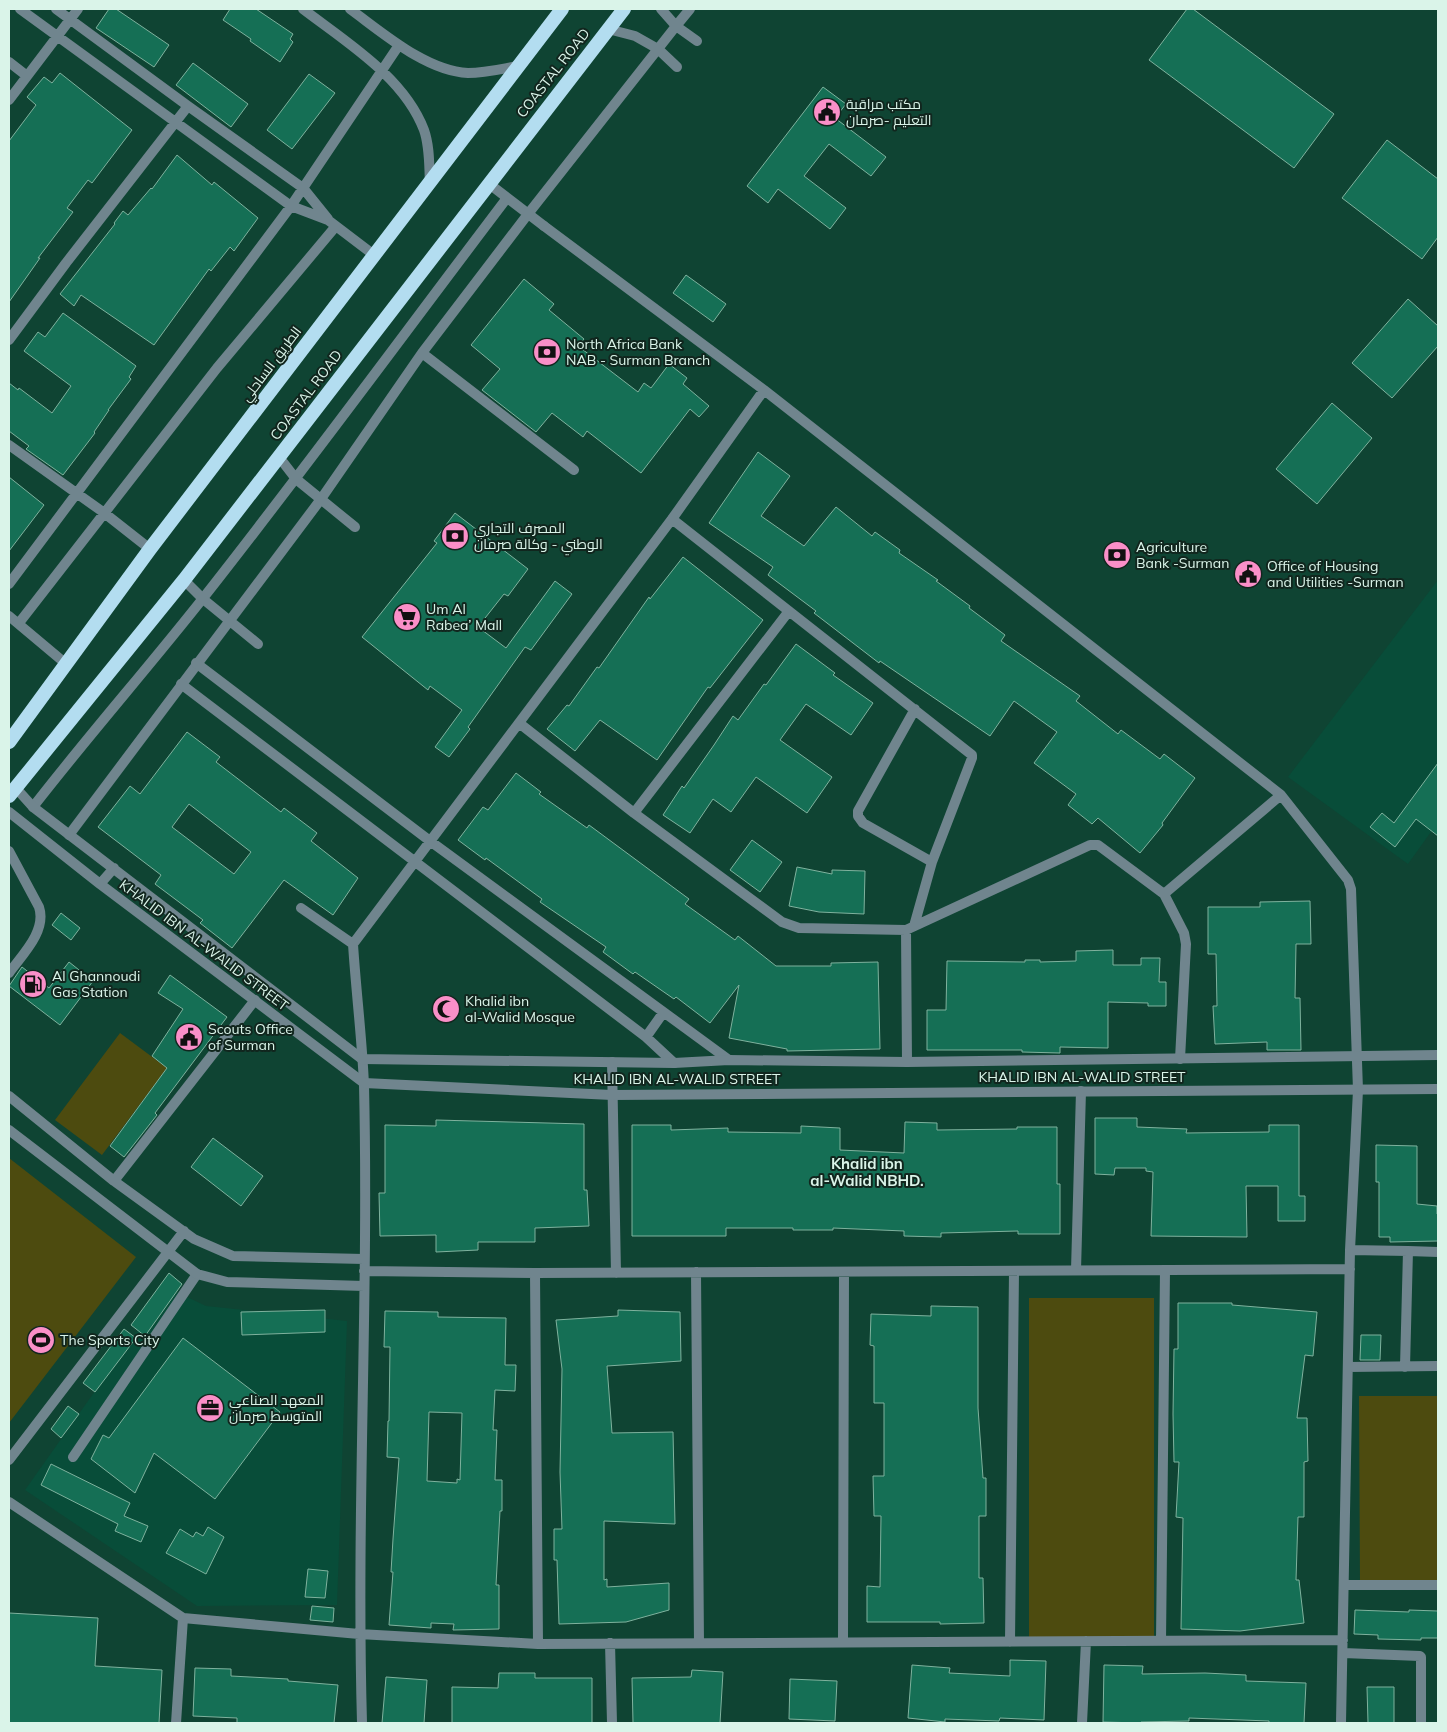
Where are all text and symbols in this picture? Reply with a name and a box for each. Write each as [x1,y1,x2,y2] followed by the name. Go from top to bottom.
[512,25,594,121] street label: COASTAL ROAD
[846,95,932,130] place label: مكتب مراقبة التعليم -صرمان
[812,97,842,127] public building icon: مكتب مراقبة التعليم -صرمان
[237,323,308,407] street label: الطريق الساحلي
[566,335,710,369] place label: North Africa Bank NAB - Surman Branch
[532,337,562,367] bank icon: North Africa Bank NAB - Surman Branch
[266,346,346,444] street label: COASTAL ROAD
[474,519,603,556] place label: المصرف التجاري الوطني - وكالة صرمان
[440,521,470,551] bank icon: المصرف التجاري الوطني - وكالة صرمان
[1136,538,1229,572] place label: Agriculture Bank -Surman
[1102,540,1132,570] bank icon: Agriculture Bank -Surman
[1267,557,1404,591] place label: Office of Housing and Utilities -Surman
[1233,559,1263,589] public building icon: Office of Housing and Utilities -Surman
[426,600,502,634] place label: Um Al Rabea’ Mall
[392,602,422,632] supermarket icon: Um Al Rabea’ Mall
[116,875,293,1015] street label: KHALID IBN AL-WALID STREET
[52,967,140,1001] place label: Al Ghannoudi Gas Station
[18,969,48,999] fuel station icon: Al Ghannoudi Gas Station
[465,992,575,1026] place label: Khalid ibn al-Walid Mosque
[431,994,461,1024] mosque icon: Khalid ibn al-Walid Mosque
[208,1020,293,1054] place label: Scouts Office of Surman
[174,1022,204,1052] public building icon: Scouts Office of Surman
[978,1068,1186,1086] street label: KHALID IBN AL-WALID STREET
[573,1070,781,1088] street label: KHALID IBN AL-WALID STREET
[810,1154,924,1190] district label: Khalid ibn al-Walid NBHD.
[26,1325,56,1355] sports icon: The Sports City
[60,1331,160,1349] place label: The Sports City
[229,1391,324,1425] place label: المعهد الصناعي المتوسط صرمان
[195,1393,225,1423] office icon: المعهد الصناعي المتوسط صرمان

